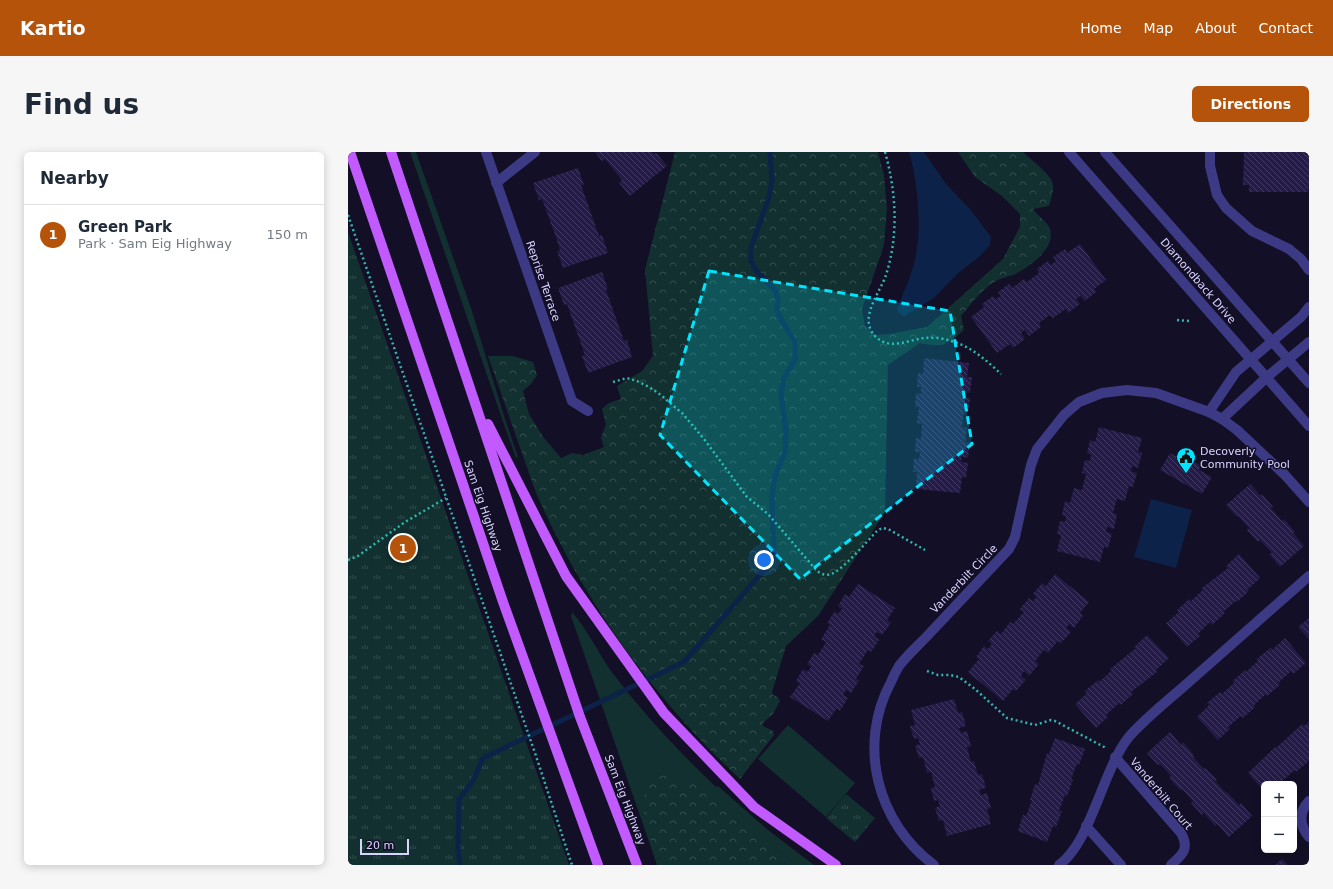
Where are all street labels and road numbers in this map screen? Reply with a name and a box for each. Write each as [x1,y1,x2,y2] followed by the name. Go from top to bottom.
[1157,236,1239,326] street label: Diamondback Drive
[523,239,563,323] street label: Reprise Terrace
[461,459,505,554] street label: Sam Eig Highway
[928,542,1000,616] street label: Vanderbilt Circle
[602,753,648,848] street label: Sam Eig Highway
[1127,755,1195,833] street label: Vanderbilt Court

